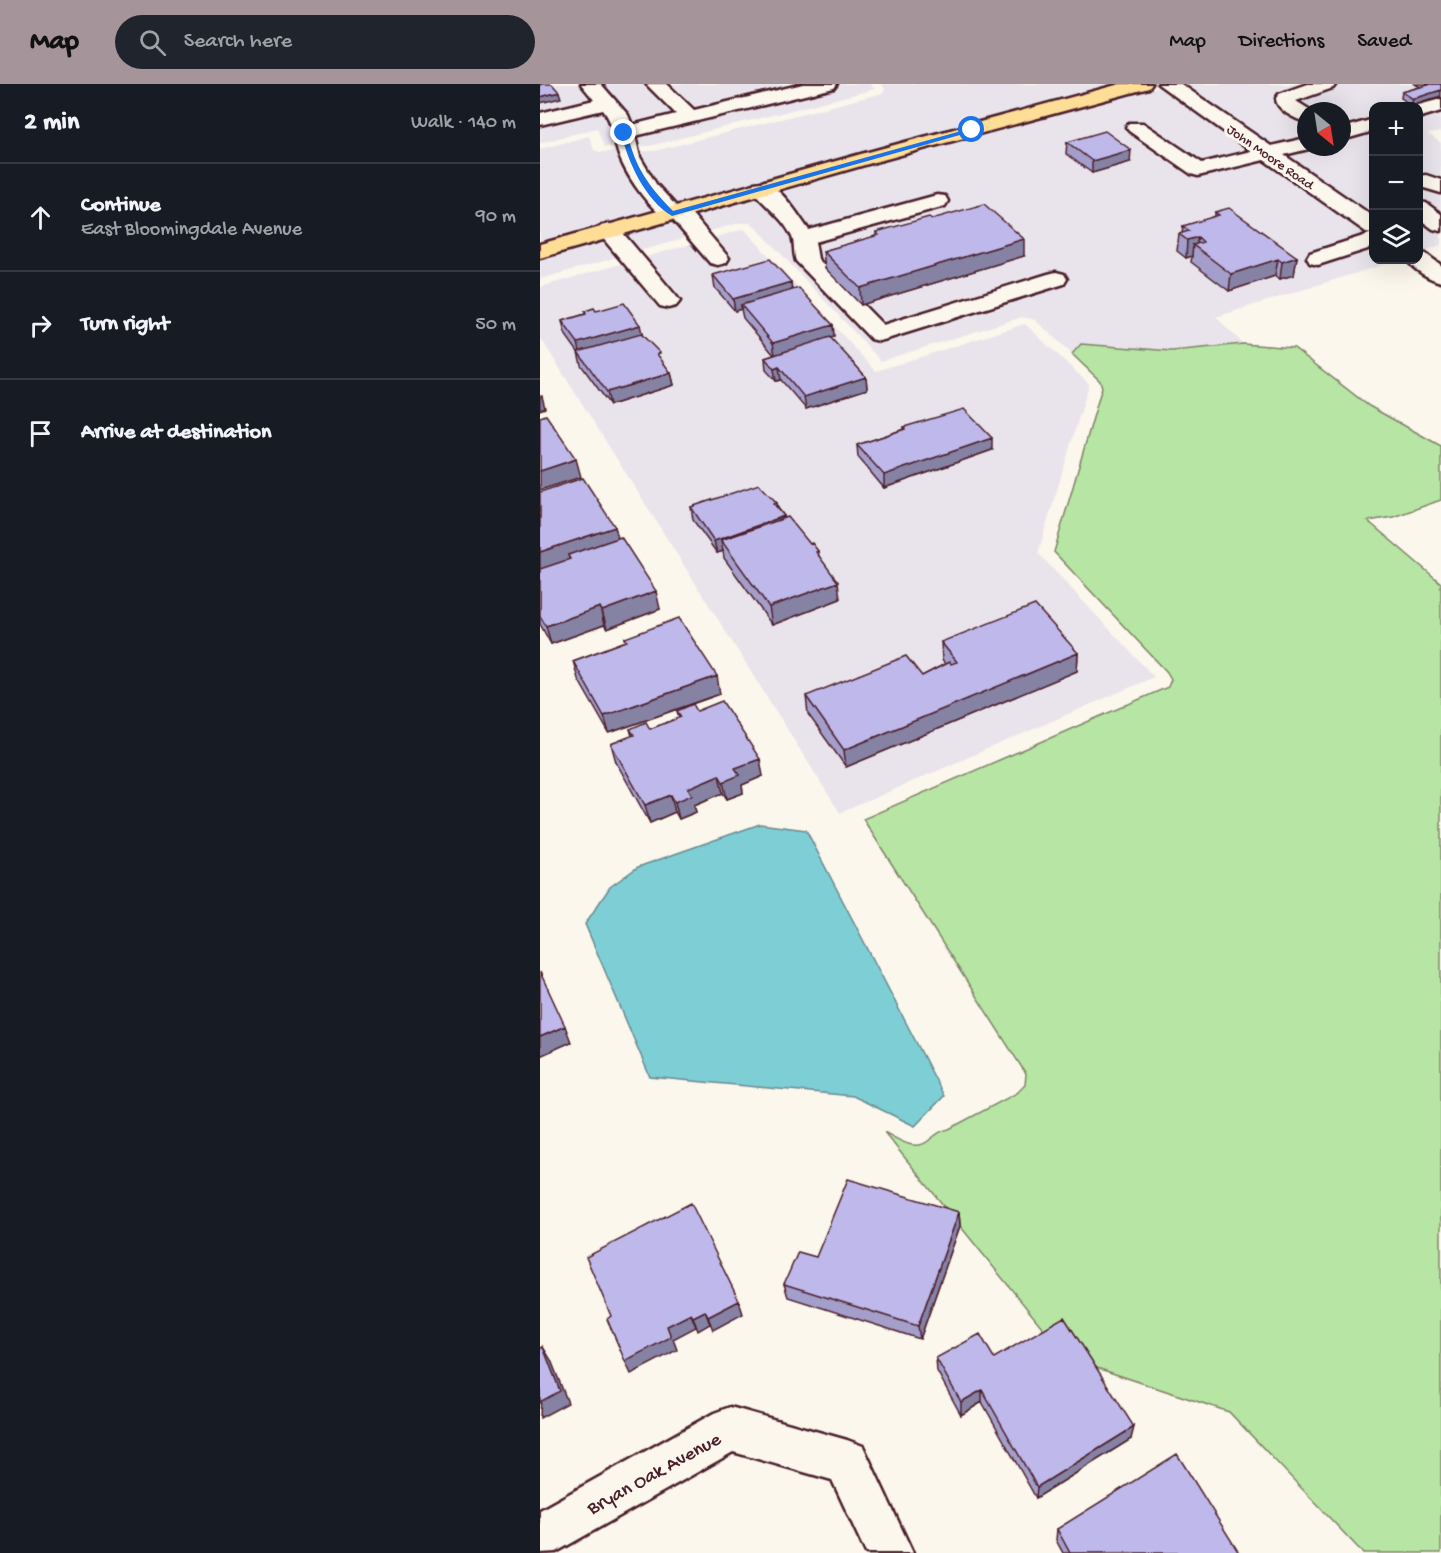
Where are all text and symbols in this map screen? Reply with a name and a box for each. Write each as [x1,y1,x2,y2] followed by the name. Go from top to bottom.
[115,15,535,69] search box
[30,26,79,59] text: Map
[136,26,169,59] icon: search
[184,29,292,55] text: Search here
[1169,30,1206,55] text: Map
[1239,30,1324,55] text: Directions
[1357,30,1411,55] text: Saved
[1297,102,1351,156] north arrow
[1369,102,1423,264] map controls
[1369,102,1423,156] button: +
[24,108,79,139] text: 2 min
[411,112,516,135] text: Walk · 140 m
[958,116,984,142] route start
[610,119,636,145] route end
[1223,122,1318,195] street label: John Moore Road
[1369,156,1423,210] button: −
[81,193,161,219] text: Continue
[24,201,57,234] icon: ahead
[476,206,516,229] text: 90 m
[1369,210,1423,264] button: layers
[81,219,302,242] text: East Bloomingdale Avenue
[24,309,57,342] icon: right
[81,312,169,338] text: Turn right
[475,314,516,337] text: 50 m
[24,417,57,450] icon: arrive
[81,420,271,446] text: Arrive at destination
[583,1428,726,1522] street label: Bryan Oak Avenue

